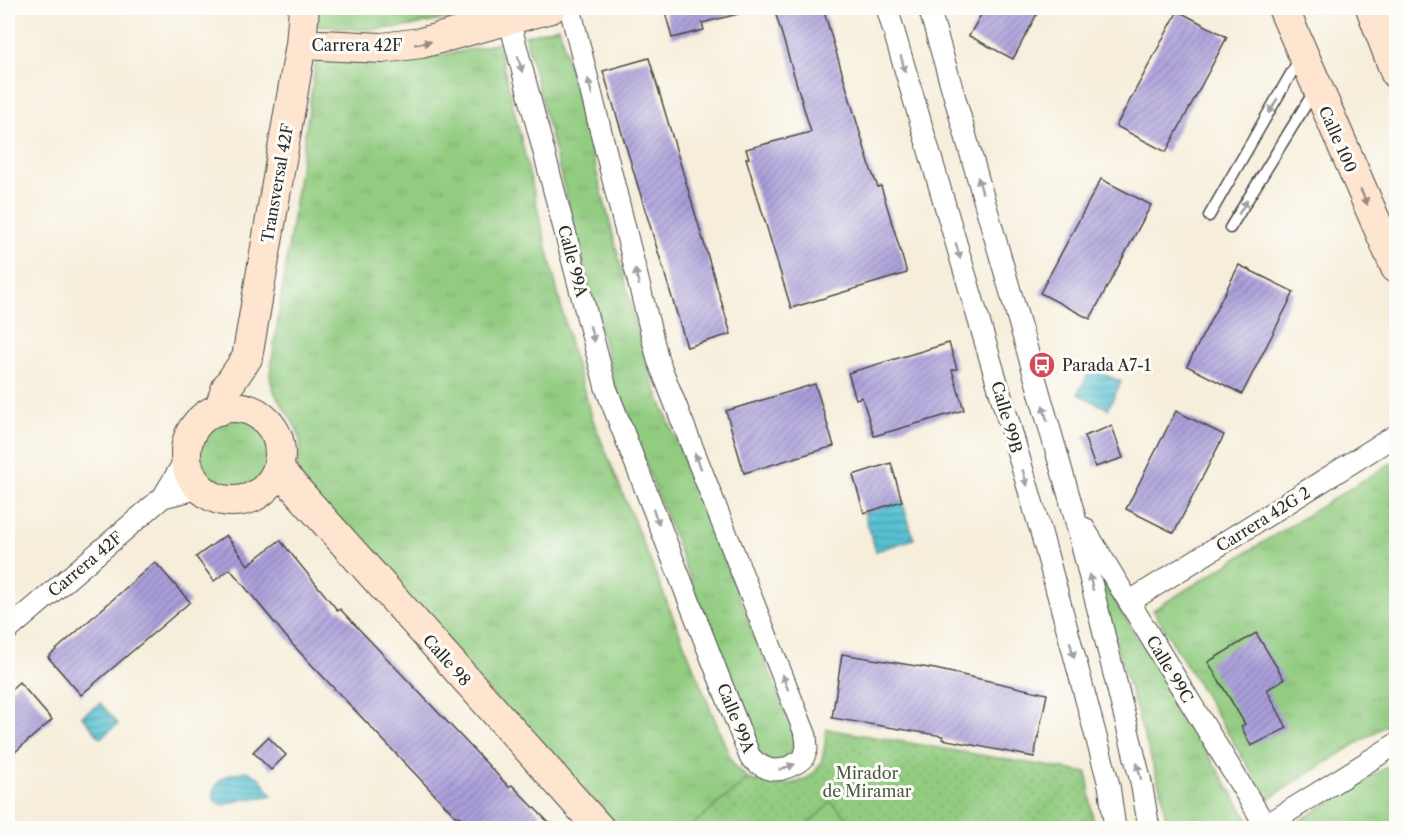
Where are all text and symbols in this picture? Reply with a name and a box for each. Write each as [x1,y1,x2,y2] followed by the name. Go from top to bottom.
[312,35,402,55] street label: Carrera 42F
[413,38,432,47] one-way arrow
[516,55,526,73] one-way arrow
[899,55,908,73] one-way arrow
[585,78,594,96] one-way arrow
[1267,98,1278,114] one-way arrow
[1315,103,1361,175] street label: Calle 100
[257,122,297,244] street label: Transversal 42F
[975,176,984,194] one-way arrow
[1359,188,1369,206] one-way arrow
[1238,199,1249,215] one-way arrow
[554,223,592,300] street label: Calle 99A
[954,242,963,260] one-way arrow
[631,267,641,286] one-way arrow
[588,324,598,343] one-way arrow
[1027,350,1057,380] bus stop icon: Parada A7-1
[1062,355,1151,375] place label: Parada A7-1
[987,379,1027,455] street label: Calle 99B
[1040,404,1049,422] one-way arrow
[693,452,703,470] one-way arrow
[1021,469,1030,487] one-way arrow
[1212,482,1314,556] street label: Carrera 42G 2
[652,509,662,527] one-way arrow
[44,527,126,601] street label: Carrera 42F
[1086,573,1095,591] one-way arrow
[419,630,475,690] street label: Calle 98
[1142,632,1198,706] street label: Calle 99C
[1068,641,1077,659] one-way arrow
[780,673,789,691] one-way arrow
[713,680,759,757] street label: Calle 99A
[778,761,796,771] one-way arrow
[1133,762,1143,780] one-way arrow
[822,763,912,801] park label: Mirador de Miramar

